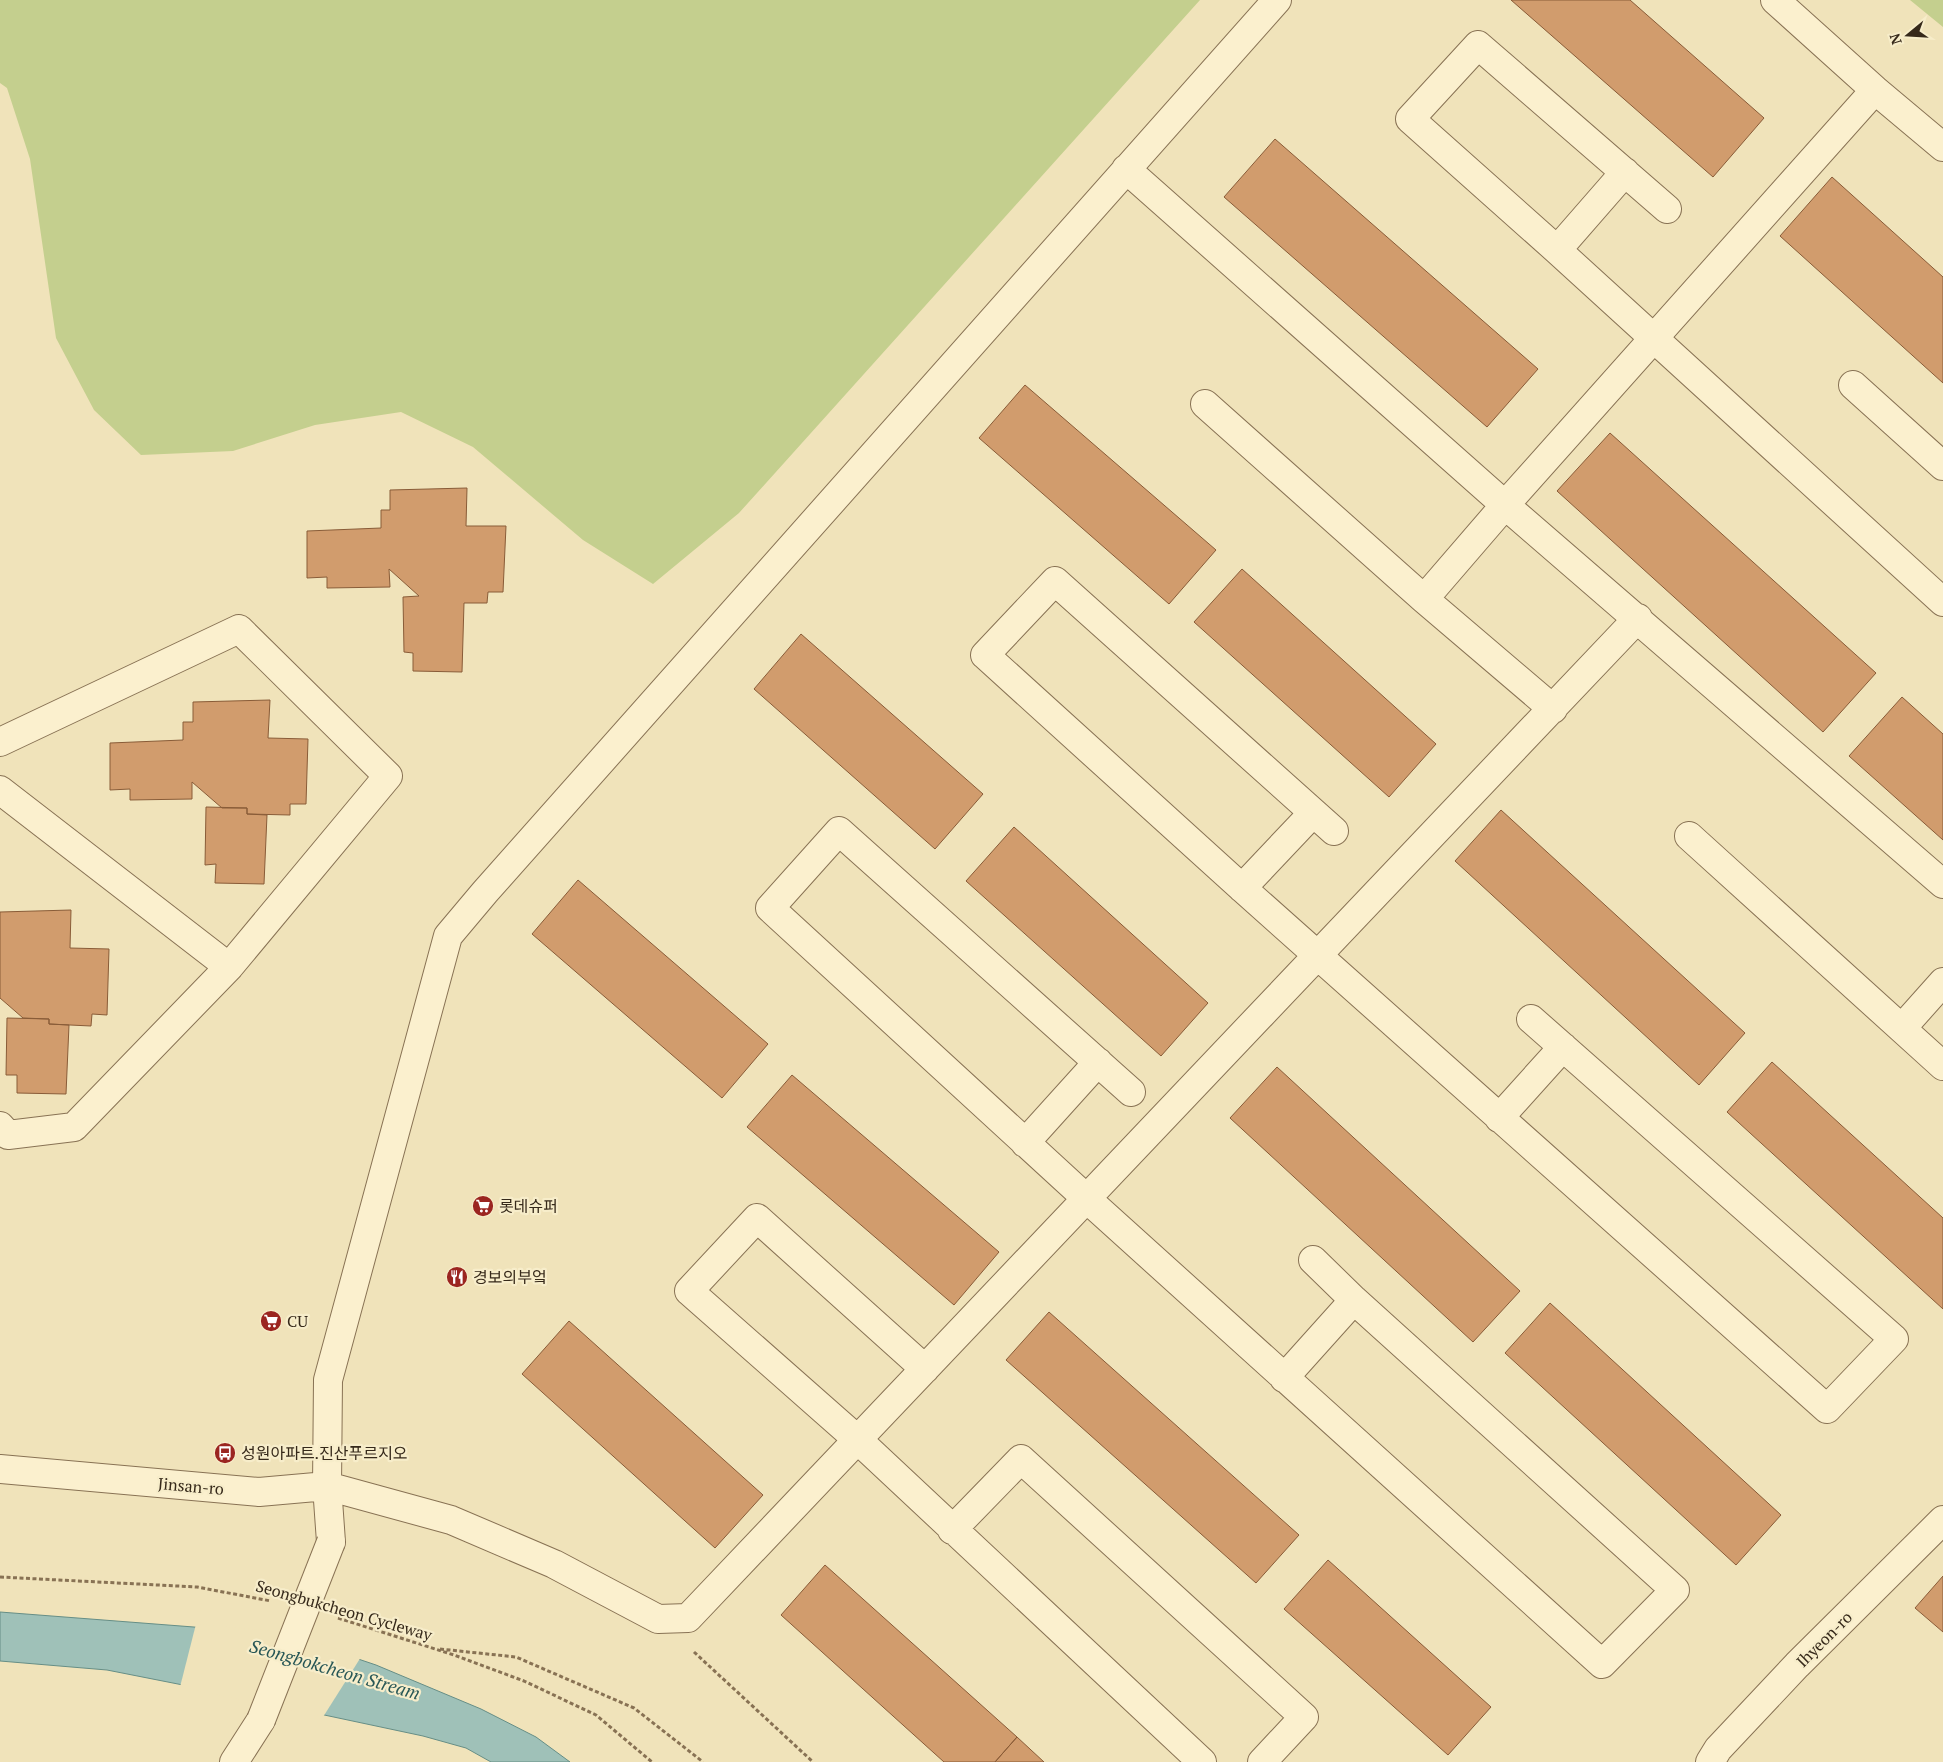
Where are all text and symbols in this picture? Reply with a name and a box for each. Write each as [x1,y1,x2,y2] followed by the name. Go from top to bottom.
[1883,10,1933,60] north arrow
[1884,31,1906,47] text: N
[471,1194,495,1218] supermarket icon: 롯데슈퍼
[499,1195,558,1217] place label: 롯데슈퍼
[445,1265,469,1289] restaurant icon: 경보의부엌
[473,1266,547,1288] place label: 경보의부엌
[259,1309,283,1333] supermarket icon: CU
[287,1310,308,1332] place label: CU
[213,1441,237,1465] bus stop icon: 성원아파트.진산푸르지오
[241,1442,407,1464] place label: 성원아파트.진산푸르지오
[157,1472,225,1500] street label: Jinsan-ro
[253,1574,436,1646] street label: Seongbukcheon Cycleway
[1791,1606,1857,1672] street label: Ihyeon-ro
[247,1633,423,1705] water label: Seongbokcheon Stream

